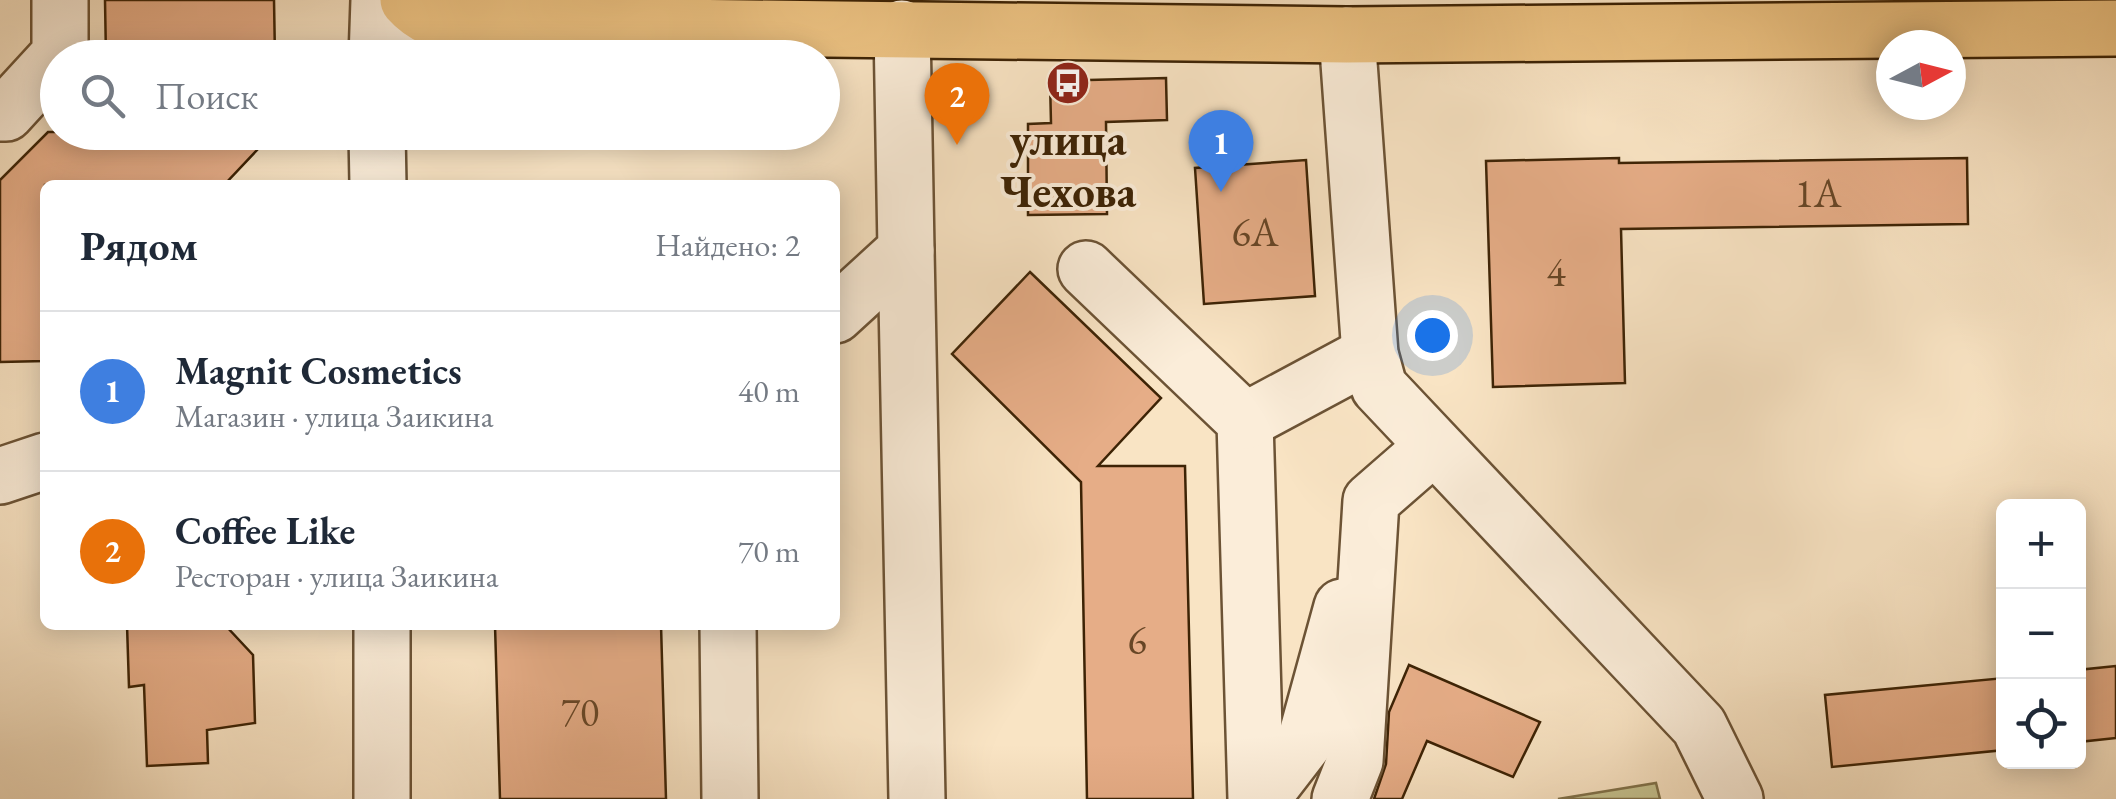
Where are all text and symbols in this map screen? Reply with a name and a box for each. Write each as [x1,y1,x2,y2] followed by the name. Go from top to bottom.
[1876,30,1966,120] north arrow
[40,40,840,150] search box
[1045,60,1091,106] bus stop icon: улица Чехова
[924,62,990,145] pin: 2
[75,68,130,123] icon: search
[155,71,258,120] text: Поиск
[1000,110,1137,220] place label: улица Чехова
[1188,110,1254,192] pin: 1
[1795,167,1842,219] house number: 1А
[1232,206,1279,258] house number: 6А
[80,218,198,273] text: Рядом
[655,224,800,266] text: Найдено: 2
[1546,246,1566,298] house number: 4
[1407,310,1458,361] your location
[175,346,462,395] text: Magnit Cosmetics
[104,370,121,412] text: 1
[738,370,800,412] text: 40 m
[175,395,493,437] text: Магазин · улица Заикина
[1996,499,2086,769] map controls
[1996,499,2086,589] button: +
[175,506,355,555] text: Coffee Like
[104,530,121,572] text: 2
[738,530,800,572] text: 70 m
[175,555,499,597] text: Ресторан · улица Заикина
[1996,589,2086,679] button: −
[1127,614,1147,666] house number: 6
[1996,679,2086,769] button: locate
[561,686,599,738] house number: 70

